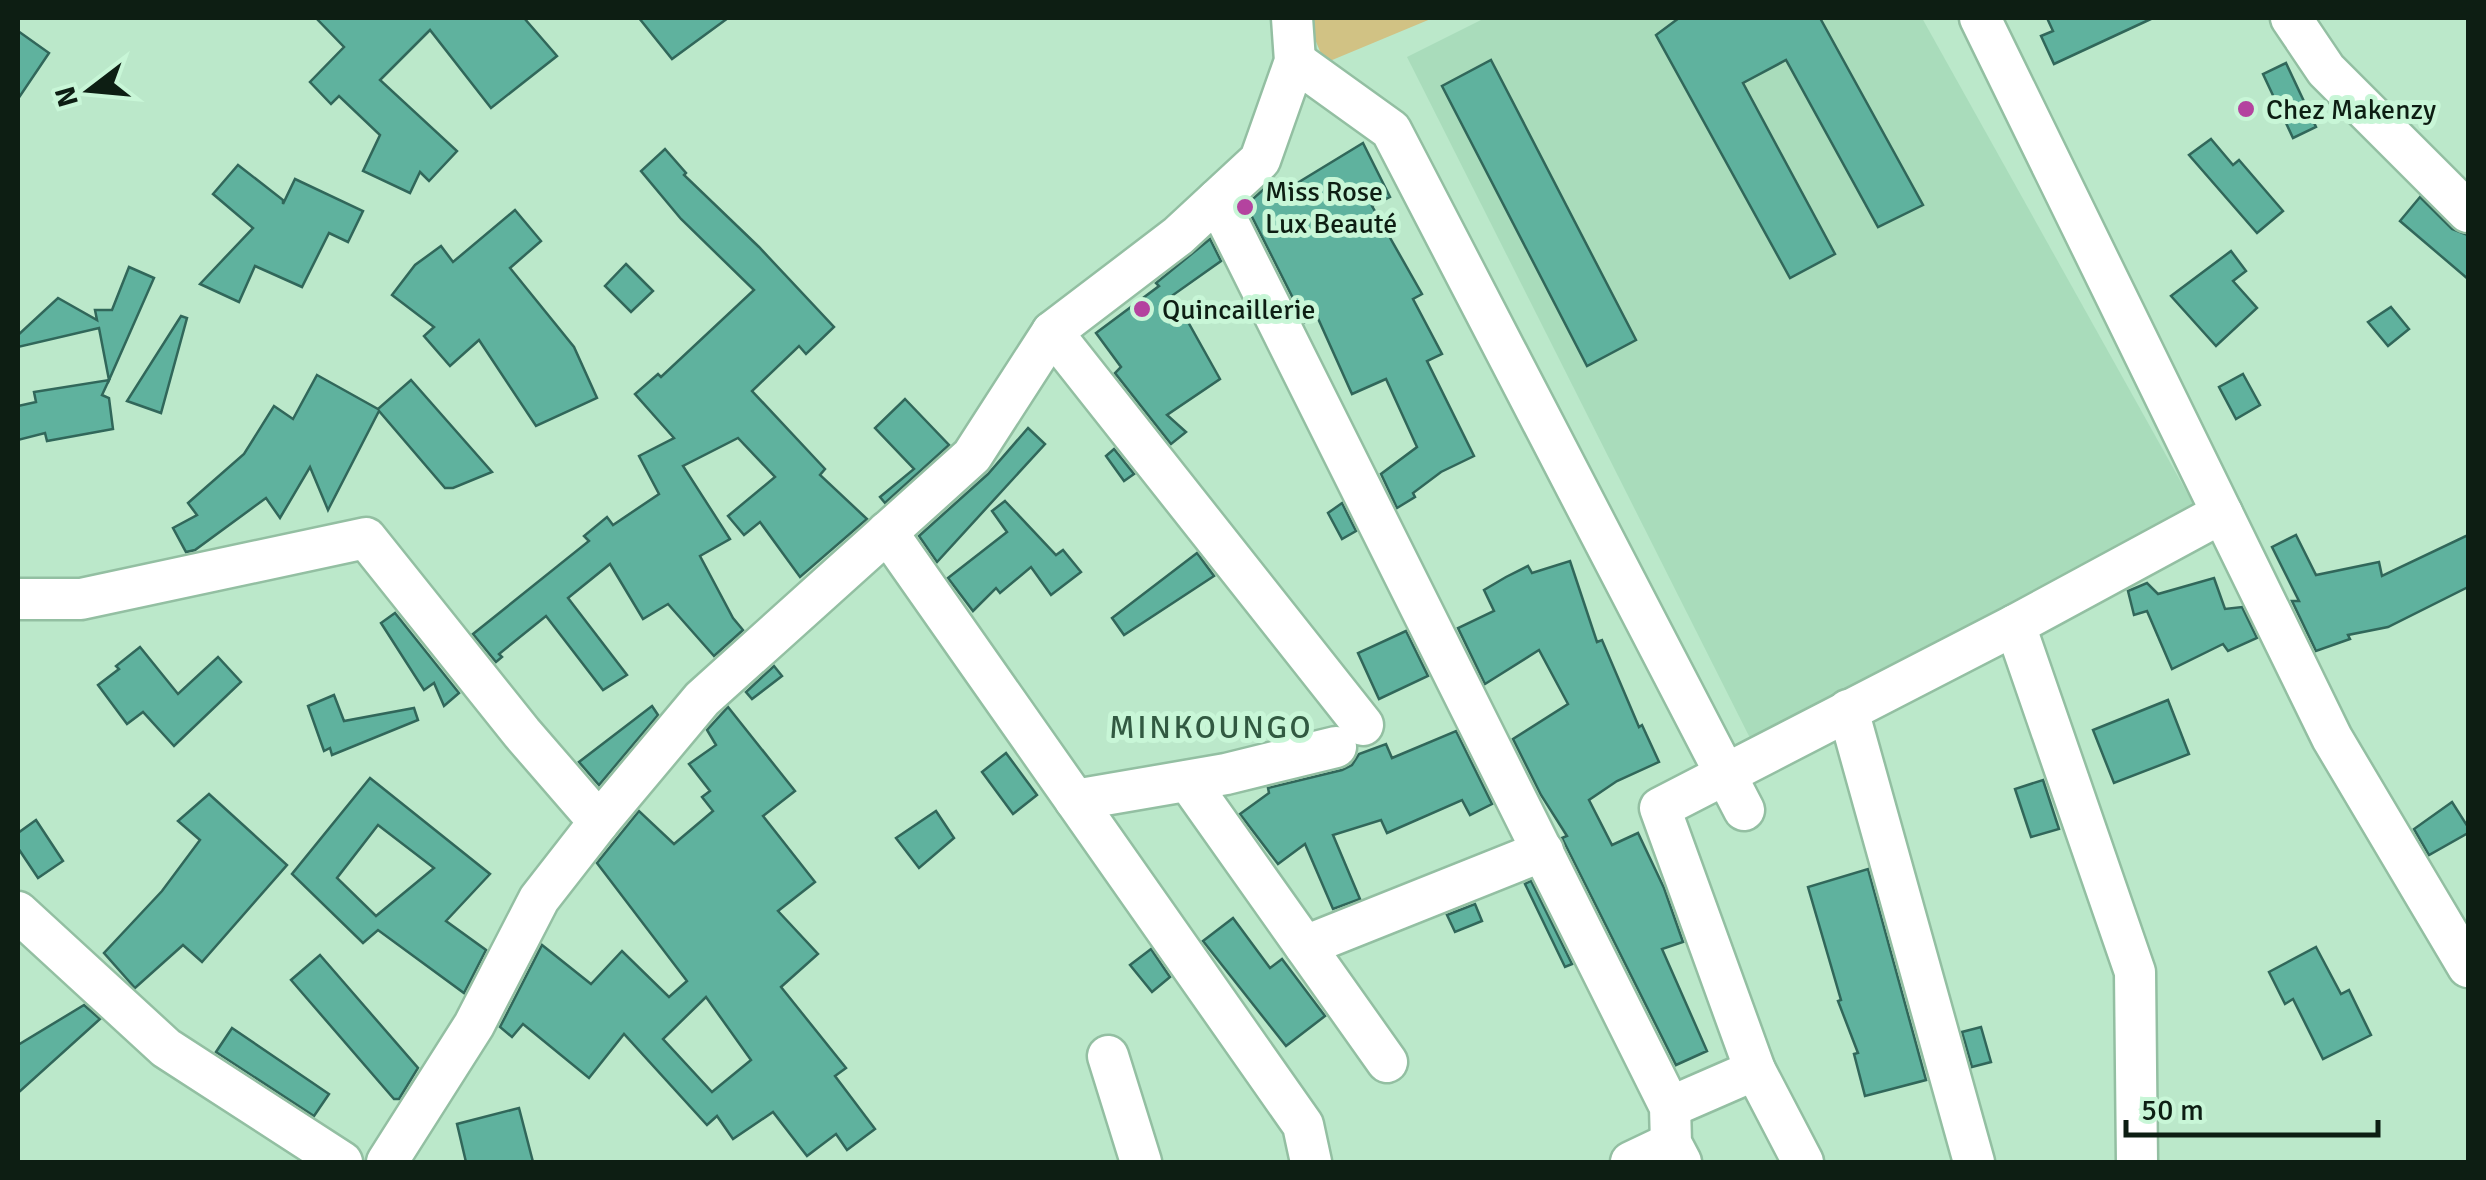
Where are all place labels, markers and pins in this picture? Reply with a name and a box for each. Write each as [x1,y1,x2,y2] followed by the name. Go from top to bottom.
[2266,93,2436,127] place label: Chez Makenzy
[2235,98,2257,120] marker: Chez Makenzy
[1265,175,1397,241] place label: Miss Rose Lux Beauté
[1234,196,1256,218] marker: Miss Rose Lux Beauté
[1162,293,1316,327] place label: Quincaillerie
[1131,298,1153,320] marker: Quincaillerie

